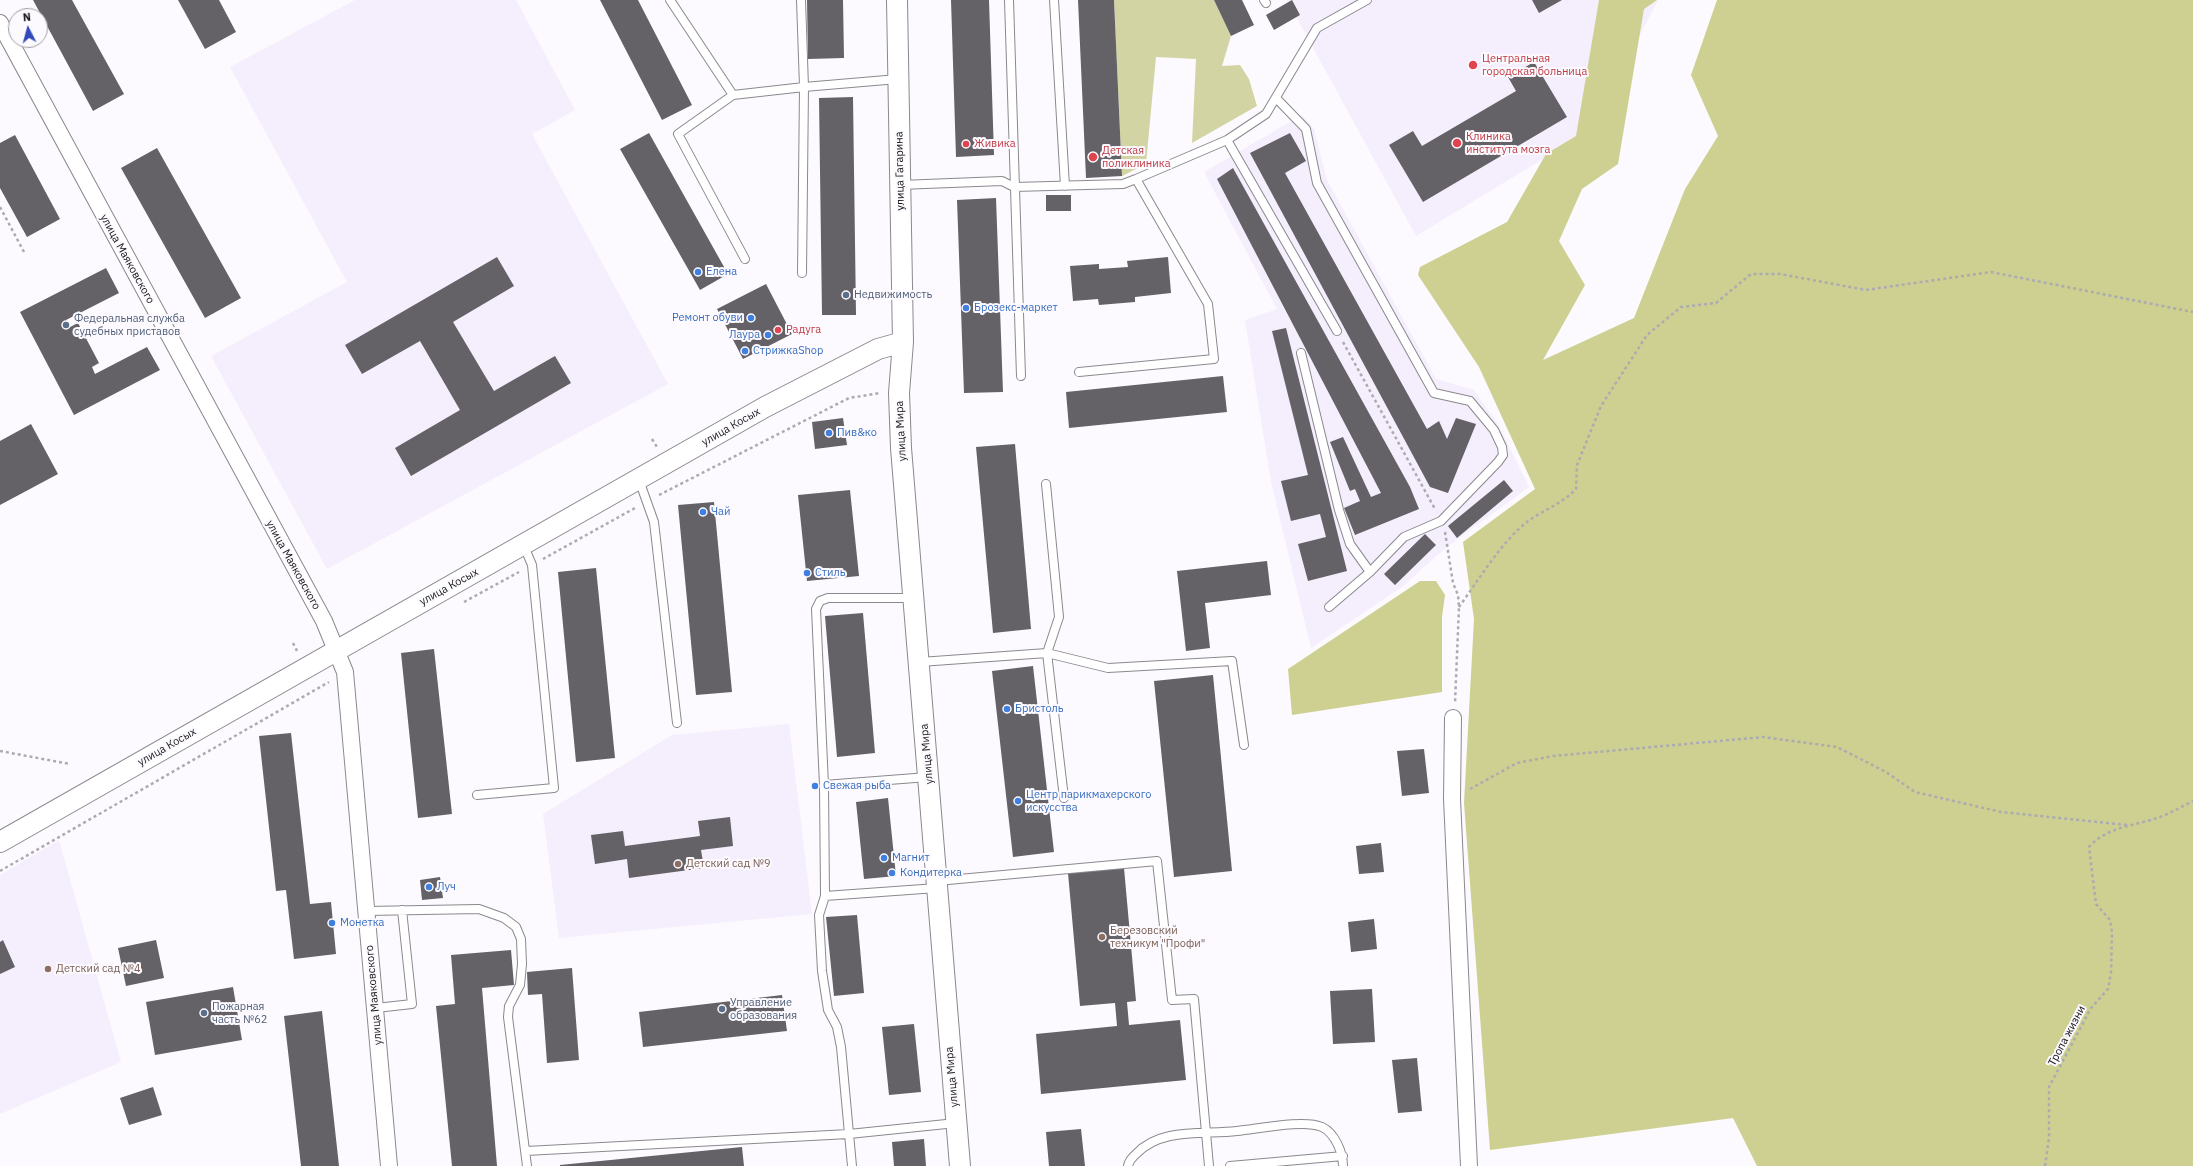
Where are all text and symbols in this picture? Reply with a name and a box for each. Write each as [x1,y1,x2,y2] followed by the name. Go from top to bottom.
[8,8,48,48] north arrow
[22,10,32,24] text: N
[1482,52,1587,78] place label: Центральная городская больница
[1467,59,1479,71] marker: Центральная городская больница
[1466,130,1550,156] place label: Клиника института мозга
[893,131,907,211] street label: улица Гагарина
[974,137,1016,151] place label: Живика
[1451,137,1463,149] marker: Клиника института мозга
[961,139,971,149] marker: Живика
[1102,144,1171,170] place label: Детская поликлиника
[1087,151,1099,163] marker: Детская поликлиника
[97,212,157,306] street label: улица Маяковского
[706,265,737,279] place label: Елена
[693,267,703,277] marker: Елена
[854,288,932,302] place label: Недвижимость
[841,290,851,300] marker: Недвижимость
[974,301,1058,315] place label: Брозекс-маркет
[961,303,971,313] marker: Брозекс-маркет
[672,311,743,325] place label: Ремонт обуви
[74,312,185,338] place label: Федеральная служба судебных приставов
[746,313,756,323] marker: Ремонт обуви
[61,320,71,330] marker: Федеральная служба судебных приставов
[786,323,821,337] place label: Радуга
[773,325,783,335] marker: Радуга
[729,328,760,342] place label: Лаура
[763,330,773,340] marker: Лаура
[753,344,823,358] place label: СтрижкаShop
[740,346,750,356] marker: СтрижкаShop
[893,400,909,462] street label: улица Мира
[699,405,763,449] street label: улица Косых
[837,426,877,440] place label: Пив&ко
[824,428,834,438] marker: Пив&ко
[711,505,730,519] place label: Чай
[698,507,708,517] marker: Чай
[263,518,323,612] street label: улица Маяковского
[417,565,481,609] street label: улица Косых
[815,566,845,580] place label: Стиль
[802,568,812,578] marker: Стиль
[1015,702,1064,716] place label: Бристоль
[1002,704,1012,714] marker: Бристоль
[918,723,936,785] street label: улица Мира
[135,725,199,769] street label: улица Косых
[823,779,891,793] place label: Свежая рыба
[810,781,820,791] marker: Свежая рыба
[1026,788,1151,814] place label: Центр парикмахерского искусства
[1013,796,1023,806] marker: Центр парикмахерского искусства
[892,851,930,865] place label: Магнит
[879,853,889,863] marker: Магнит
[686,857,771,871] place label: Детский сад №9
[673,859,683,869] marker: Детский сад №9
[900,866,962,880] place label: Кондитерка
[887,868,897,878] marker: Кондитерка
[437,880,456,894] place label: Луч
[424,882,434,892] marker: Луч
[340,916,384,930] place label: Монетка
[327,918,337,928] marker: Монетка
[1110,924,1205,950] place label: Березовский техникум "Профи"
[1097,932,1107,942] marker: Березовский техникум "Профи"
[363,944,385,1046] street label: улица Маяковского
[56,962,141,976] place label: Детский сад №4
[43,964,53,974] marker: Детский сад №4
[730,996,797,1022] place label: Управление образования
[212,1000,267,1026] place label: Пожарная часть №62
[717,1004,727,1014] marker: Управление образования
[2046,1004,2088,1068] street label: Тропа жизни
[199,1008,209,1018] marker: Пожарная часть №62
[943,1046,961,1108] street label: улица Мира

